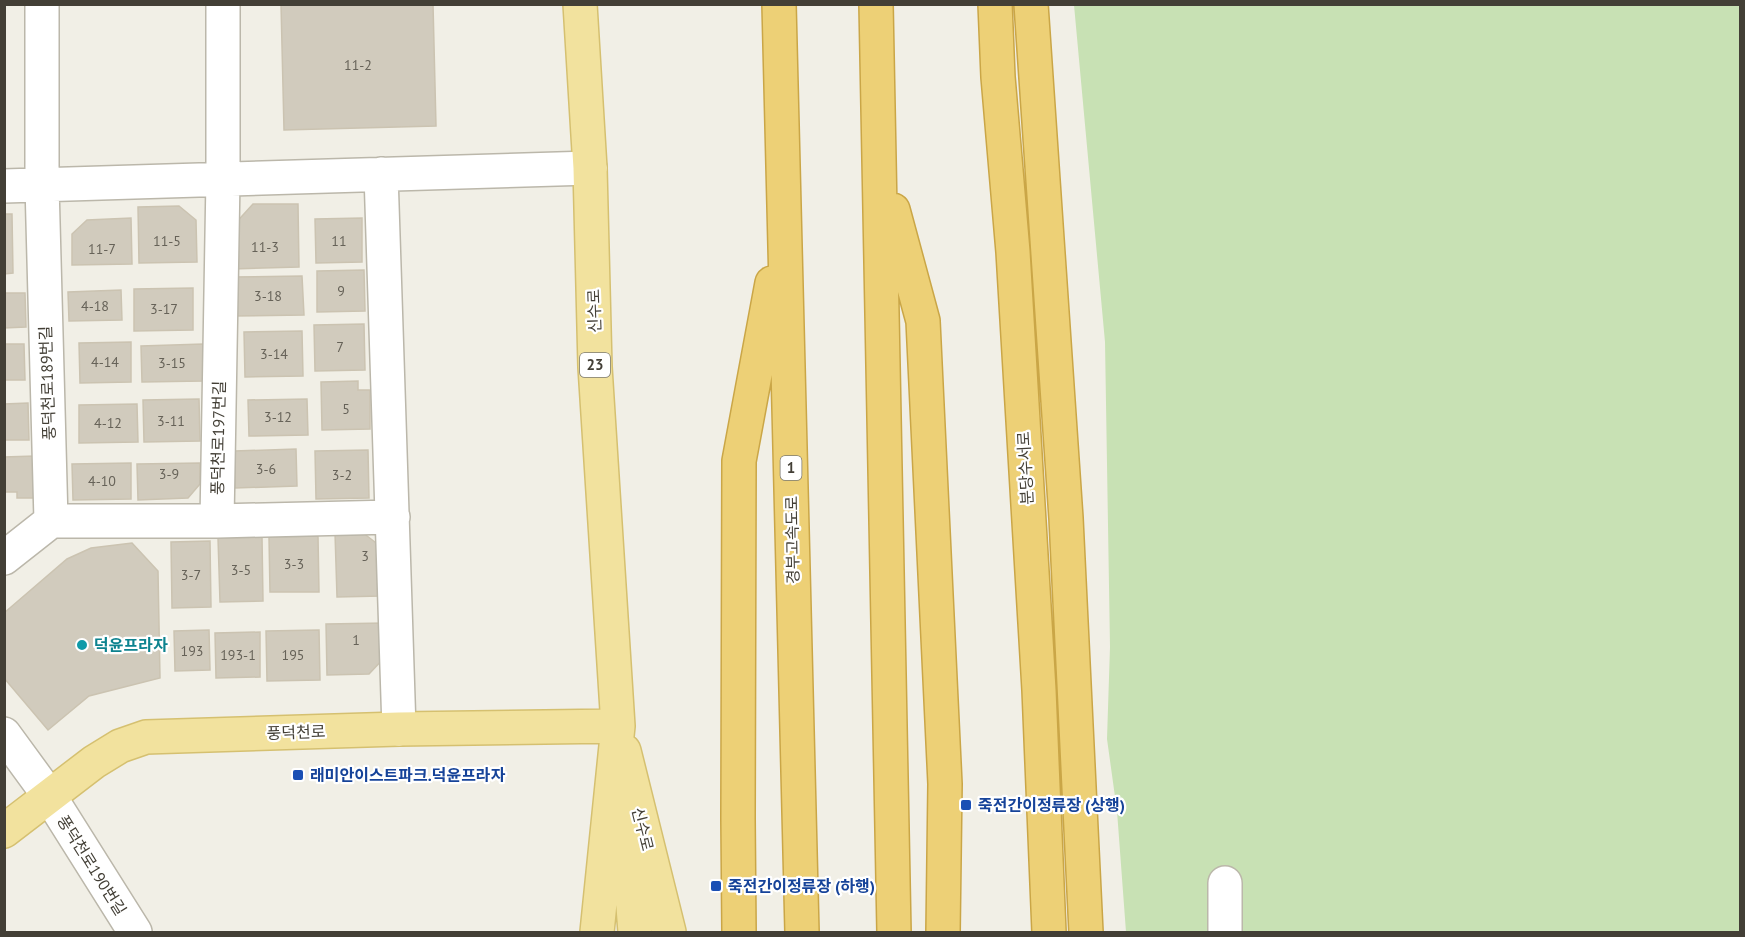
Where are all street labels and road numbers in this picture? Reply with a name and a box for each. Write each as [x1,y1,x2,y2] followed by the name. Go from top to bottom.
[583,288,605,333] street label: 신수로
[35,325,59,441] street label: 풍덕천로189번길
[580,353,610,377] road number: 23
[207,381,229,495] street label: 풍덕천로197번길
[1013,430,1037,505] street label: 분당수서로
[780,456,802,480] road number: 1
[781,495,803,584] street label: 경부고속도로
[266,721,326,743] street label: 풍덕천로
[628,805,658,853] street label: 신수로
[53,811,131,919] street label: 풍덕천로190번길

